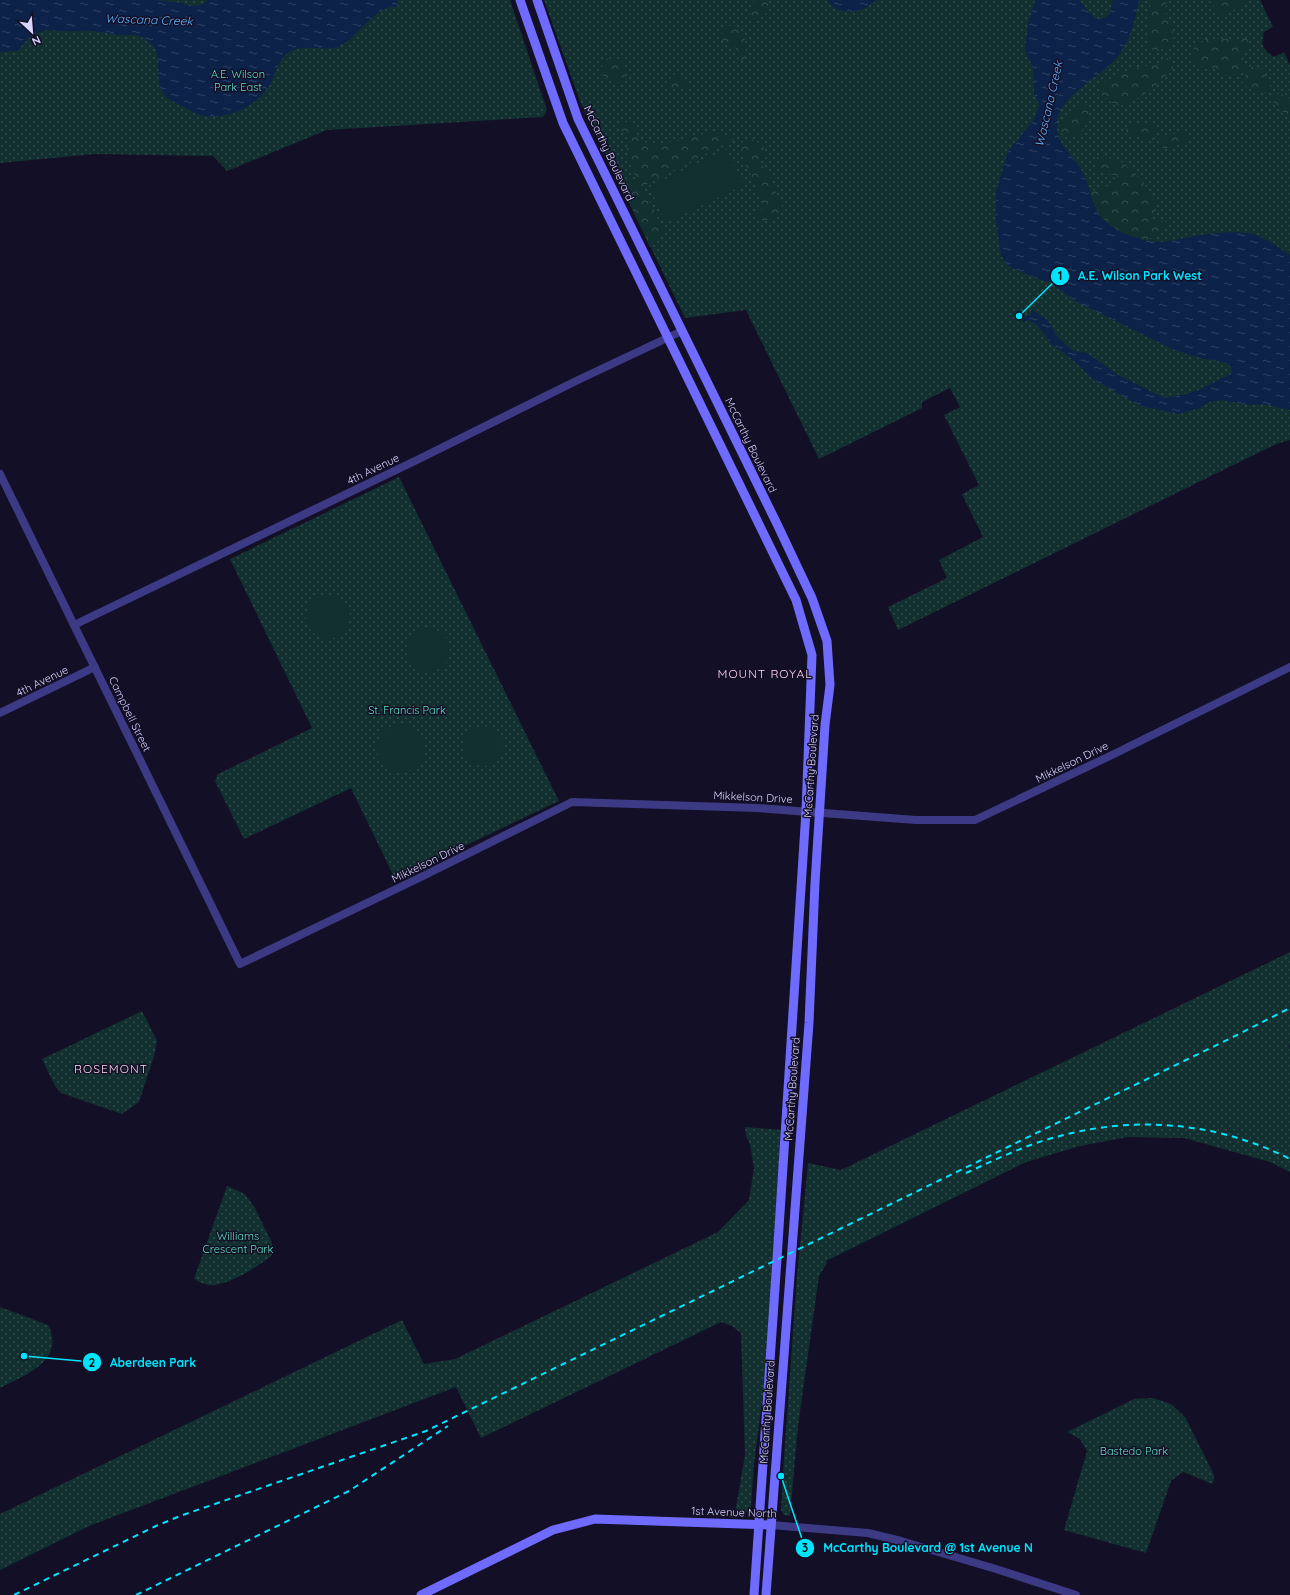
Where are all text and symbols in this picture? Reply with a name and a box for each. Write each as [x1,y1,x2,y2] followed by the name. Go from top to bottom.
[105,10,195,29] water label: Wascana Creek
[12,12,52,52] north arrow
[30,33,43,49] text: N
[1031,58,1066,148] water label: Wascana Creek
[211,67,265,94] park label: A.E. Wilson Park East
[581,103,637,203] street label: McCarthy Boulevard
[1050,264,1210,288] callout: A.E. Wilson Park West
[1058,268,1062,283] text: 1
[1078,268,1202,283] text: A.E. Wilson Park West
[722,395,780,495] street label: McCarthy Boulevard
[345,450,401,488] street label: 4th Avenue
[14,662,70,700] street label: 4th Avenue
[717,666,813,681] district label: MOUNT ROYAL
[106,674,154,754] street label: Campbell Street
[368,703,446,717] park label: St. Francis Park
[800,714,822,818] street label: McCarthy Boulevard
[1033,738,1111,786] street label: Mikkelson Drive
[713,788,793,806] street label: Mikkelson Drive
[389,838,467,886] street label: Mikkelson Drive
[781,1037,803,1141] street label: McCarthy Boulevard
[74,1061,148,1076] district label: ROSEMONT
[203,1229,274,1256] park label: Williams Crescent Park
[82,1350,204,1374] callout: Aberdeen Park
[89,1355,96,1370] text: 2
[110,1355,196,1370] text: Aberdeen Park
[756,1360,778,1464] street label: McCarthy Boulevard
[1100,1444,1168,1458] park label: Bastedo Park
[691,1504,777,1520] street label: 1st Avenue North
[795,1536,1041,1560] callout: McCarthy Boulevard @ 1st Avenue N
[802,1540,808,1555] text: 3
[823,1540,1033,1555] text: McCarthy Boulevard @ 1st Avenue N

